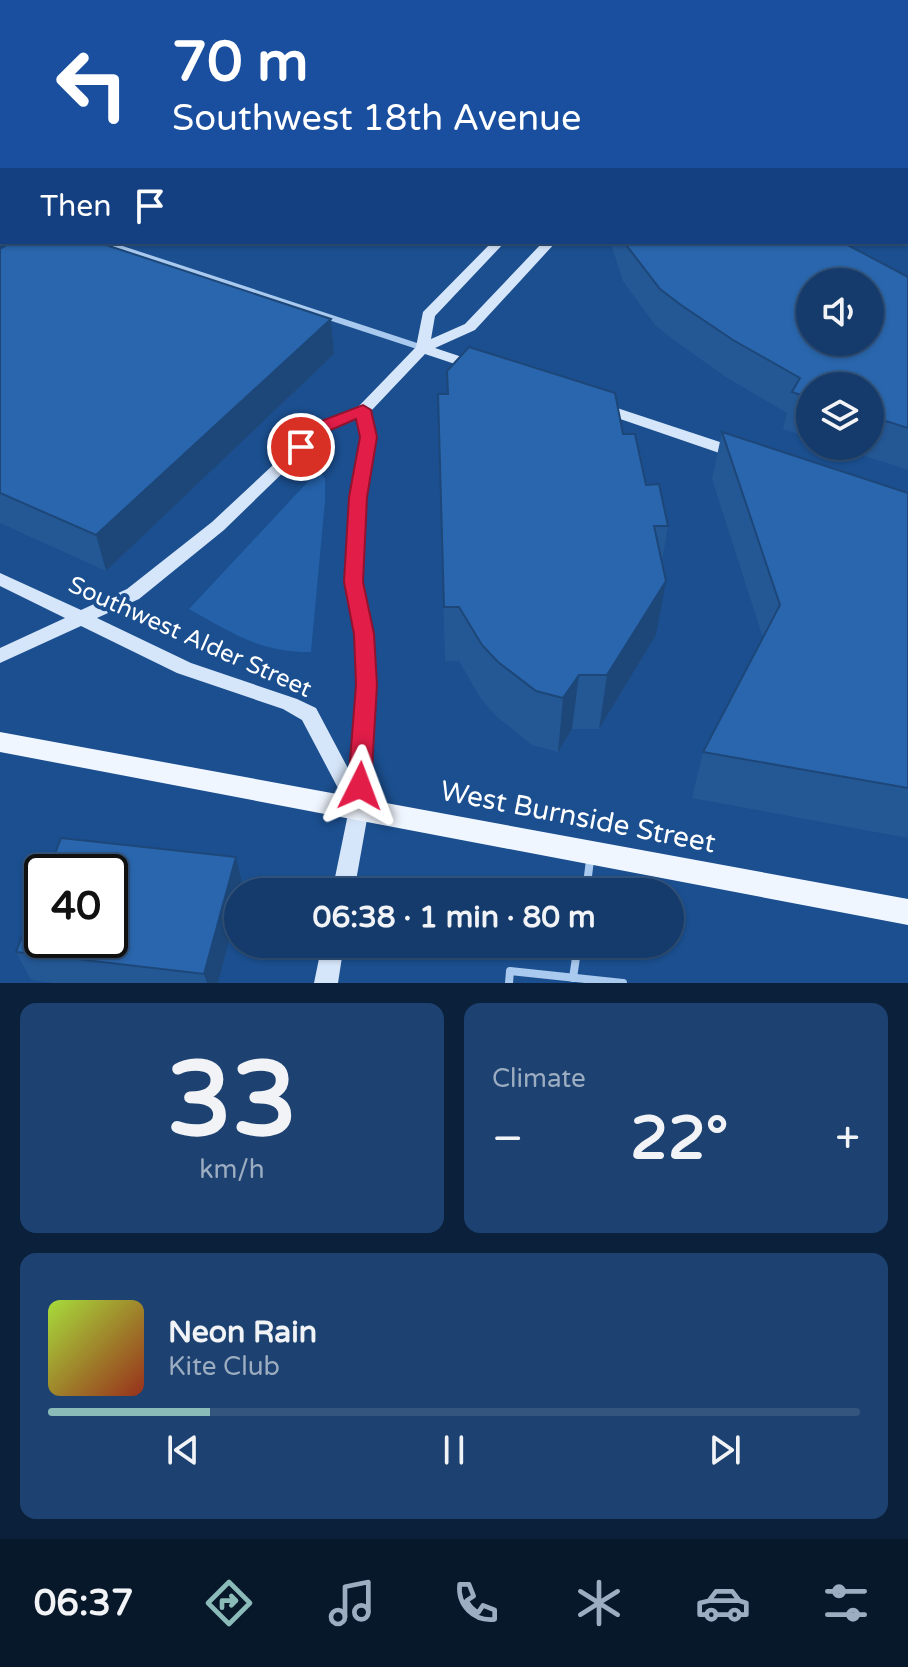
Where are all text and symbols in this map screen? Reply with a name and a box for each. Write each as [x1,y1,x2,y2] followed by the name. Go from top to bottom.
[172,29,308,96] text: 70 m
[40,32,144,136] icon: left
[172,97,581,140] text: Southwest 18th Avenue
[128,184,172,228] icon: arrive
[40,188,112,225] text: Then
[796,268,884,460] map controls
[796,268,884,356] button: sound
[796,372,884,460] button: layers
[267,413,335,481] pin
[279,425,323,469] icon: arrive
[64,570,316,704] street label: Southwest Alder Street
[318,744,402,828] position arrow
[438,774,719,860] street label: West Burnside Street
[24,854,128,958] speed limit sign: 40
[313,899,595,936] text: 06:38 · 1 min · 80 m
[167,1039,297,1164] text: 33
[492,1063,586,1094] text: Climate
[630,1103,728,1175] text: 22°
[492,1113,523,1166] text: −
[835,1113,860,1166] text: +
[199,1154,265,1185] text: km/h
[168,1314,317,1351] text: Neon Rain
[168,1351,280,1382] text: Kite Club
[161,1428,205,1472] icon: previous
[432,1428,476,1472] icon: pause
[703,1428,747,1472] icon: next
[201,1575,257,1631] icon: directions
[324,1575,380,1631] icon: music
[448,1575,504,1631] icon: phone
[571,1575,627,1631] icon: climate
[695,1575,751,1631] icon: car
[818,1575,874,1631] icon: filters
[34,1582,134,1625] text: 06:37

